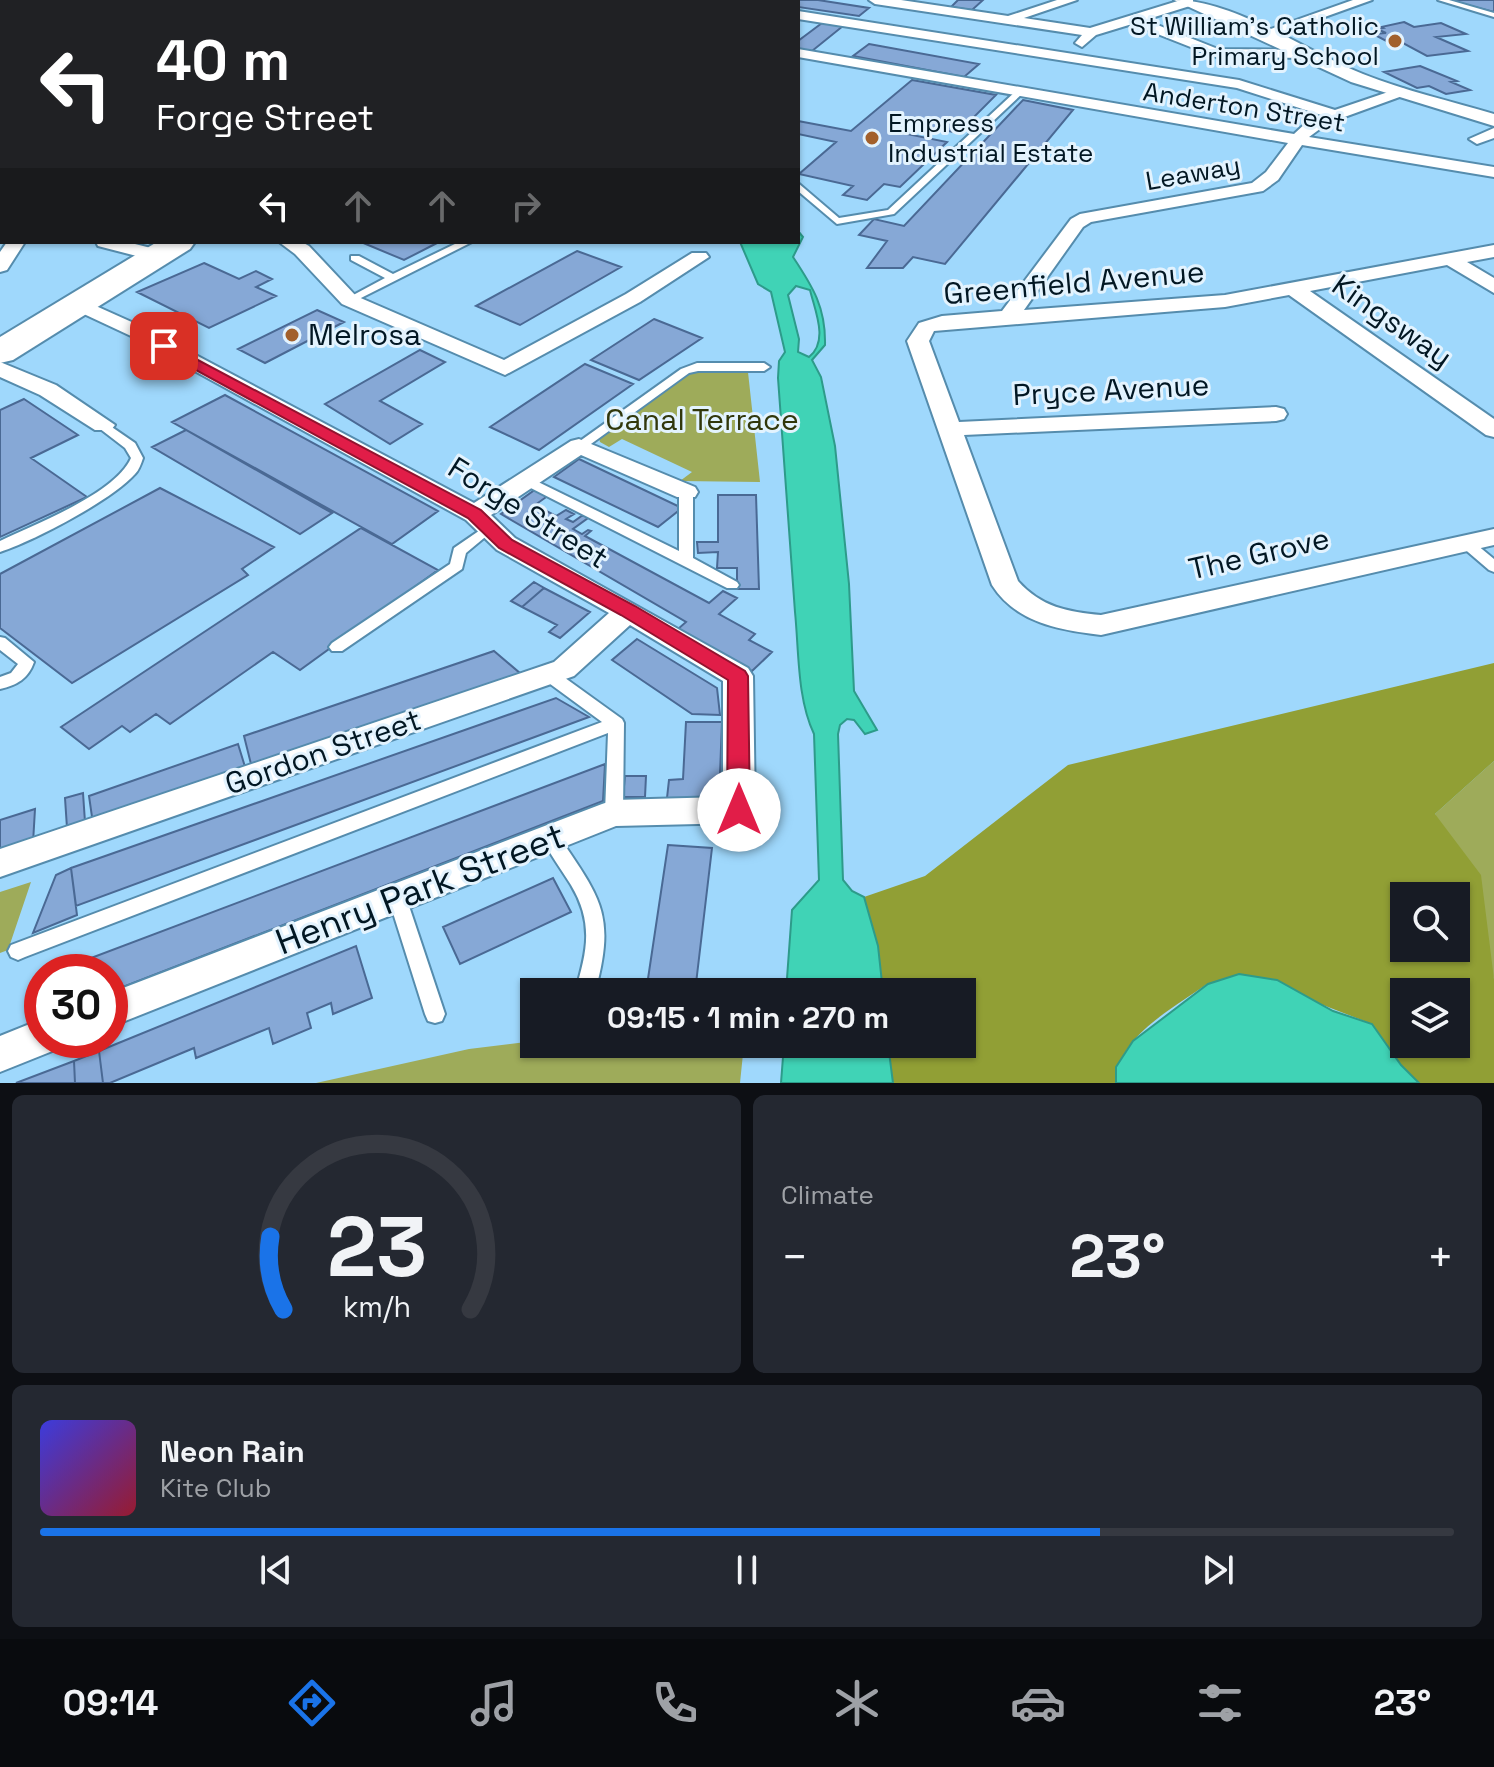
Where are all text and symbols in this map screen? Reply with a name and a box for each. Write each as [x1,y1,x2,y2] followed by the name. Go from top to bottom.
[1130,9,1379,73] place label: St William's Catholic Primary School
[156,25,290,96] text: 40 m
[24,32,128,136] icon: left
[1386,32,1404,50] marker: St William's Catholic Primary School
[1141,74,1347,140] street label: Anderton Street
[156,95,374,141] text: Forge Street
[888,106,1093,170] place label: Empress Industrial Estate
[863,129,881,147] marker: Empress Industrial Estate
[1143,148,1243,198] street label: Leaway
[252,184,296,228] icon: left
[336,184,380,228] icon: ahead
[420,184,464,228] icon: ahead
[504,184,548,228] icon: right
[942,252,1206,313] street label: Greenfield Avenue
[1325,265,1460,376] street label: Kingsway
[130,312,198,380] pin
[308,315,421,354] place label: Melrosa
[142,324,186,368] icon: arrive
[283,326,301,344] marker: Melrosa
[1012,365,1210,414] street label: Pryce Avenue
[605,400,799,439] park label: Canal Terrace
[441,448,616,577] street label: Forge Street
[1185,518,1333,589] street label: The Grove
[220,700,426,803] street label: Gordon Street
[697,768,781,852] position arrow
[269,813,571,965] street label: Henry Park Street
[1390,882,1470,1058] map controls
[1390,882,1470,962] button: search
[24,954,128,1058] speed limit sign: 30
[1390,978,1470,1058] button: layers
[607,998,889,1037] text: 09:15 · 1 min · 270 m
[781,1178,874,1212] text: Climate
[327,1194,427,1300] text: 23
[1070,1218,1165,1295] text: 23°
[781,1229,808,1285] text: −
[1427,1229,1454,1285] text: +
[342,1289,411,1325] text: km/h
[160,1432,305,1471] text: Neon Rain
[160,1471,272,1505] text: Kite Club
[254,1548,298,1592] icon: previous
[725,1548,769,1592] icon: pause
[1196,1548,1240,1592] icon: next
[284,1675,340,1731] icon: directions
[466,1675,522,1731] icon: music
[647,1675,703,1731] icon: phone
[829,1675,885,1731] icon: climate
[1010,1675,1066,1731] icon: car
[1192,1675,1248,1731] icon: filters
[63,1680,158,1726] text: 09:14
[1374,1680,1431,1726] text: 23°

